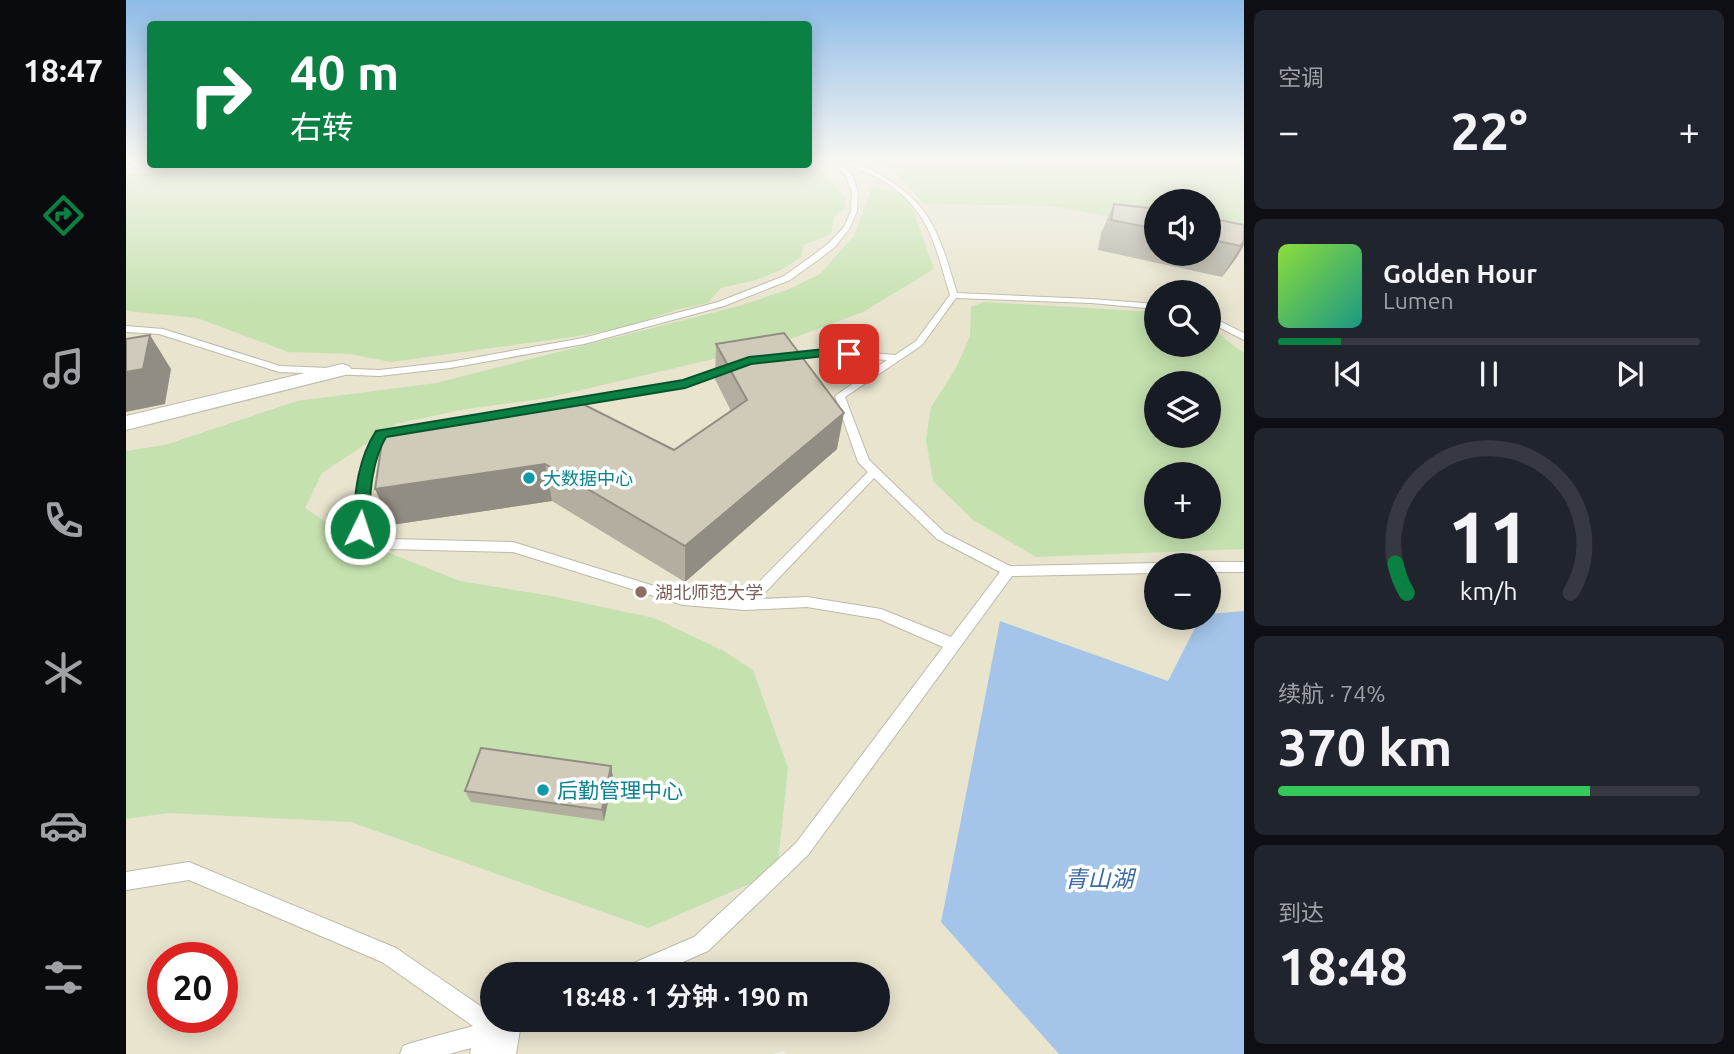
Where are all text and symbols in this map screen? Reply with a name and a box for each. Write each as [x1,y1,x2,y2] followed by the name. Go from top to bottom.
[290,44,399,99] text: 40 m
[175,49,266,140] icon: right
[23,52,103,88] text: 18:47
[1278,65,1324,90] text: 空调
[1450,102,1528,160] text: 22°
[290,109,354,145] text: 右转
[1278,110,1299,152] text: −
[1679,110,1700,152] text: +
[1144,189,1221,630] map controls
[1144,189,1221,266] button: sound
[39,191,88,240] icon: directions
[1383,259,1537,288] text: Golden Hour
[1144,280,1221,357] button: search
[1383,288,1454,313] text: Lumen
[819,324,879,384] pin
[830,335,868,373] icon: arrive
[39,344,88,393] icon: music
[1329,355,1367,393] icon: previous
[1470,355,1508,393] icon: pause
[1611,355,1649,393] icon: next
[1144,371,1221,448] button: layers
[1144,462,1221,539] button: +
[543,468,633,488] place label: 大数据中心
[521,470,537,486] marker: 大数据中心
[323,492,397,566] position arrow
[1448,495,1530,577] text: 11
[39,496,88,545] icon: phone
[1144,553,1221,630] button: −
[1460,577,1518,605] text: km/h
[655,582,763,602] place label: 湖北师范大学
[633,584,649,600] marker: 湖北师范大学
[39,648,88,697] icon: climate
[1278,681,1385,706] text: 续航 · 74%
[1278,718,1452,776] text: 370 km
[557,778,683,802] place label: 后勤管理中心
[535,782,551,798] marker: 后勤管理中心
[39,801,88,850] icon: car
[1065,866,1137,891] water label: 青山湖
[1278,900,1324,925] text: 到达
[1278,937,1408,995] text: 18:48
[147,942,238,1033] speed limit sign: 20
[39,953,88,1002] icon: filters
[561,982,809,1011] text: 18:48 · 1 分钟 · 190 m

